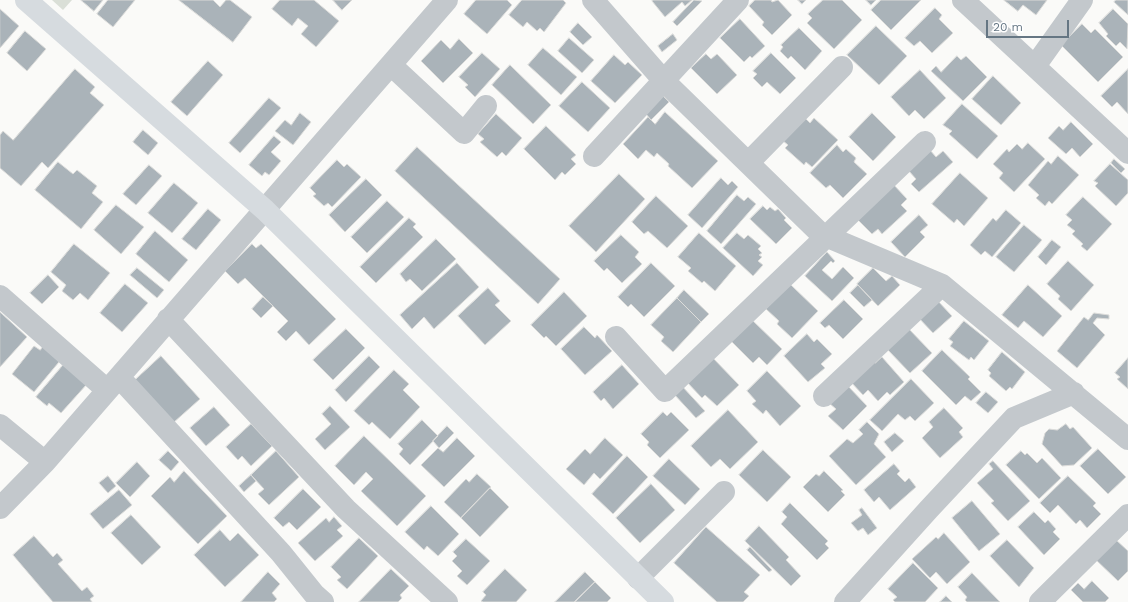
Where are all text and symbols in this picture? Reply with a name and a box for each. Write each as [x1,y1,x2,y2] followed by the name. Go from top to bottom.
[988,12,1071,38] scale bar
[993,20,1023,34] text: 20 m

